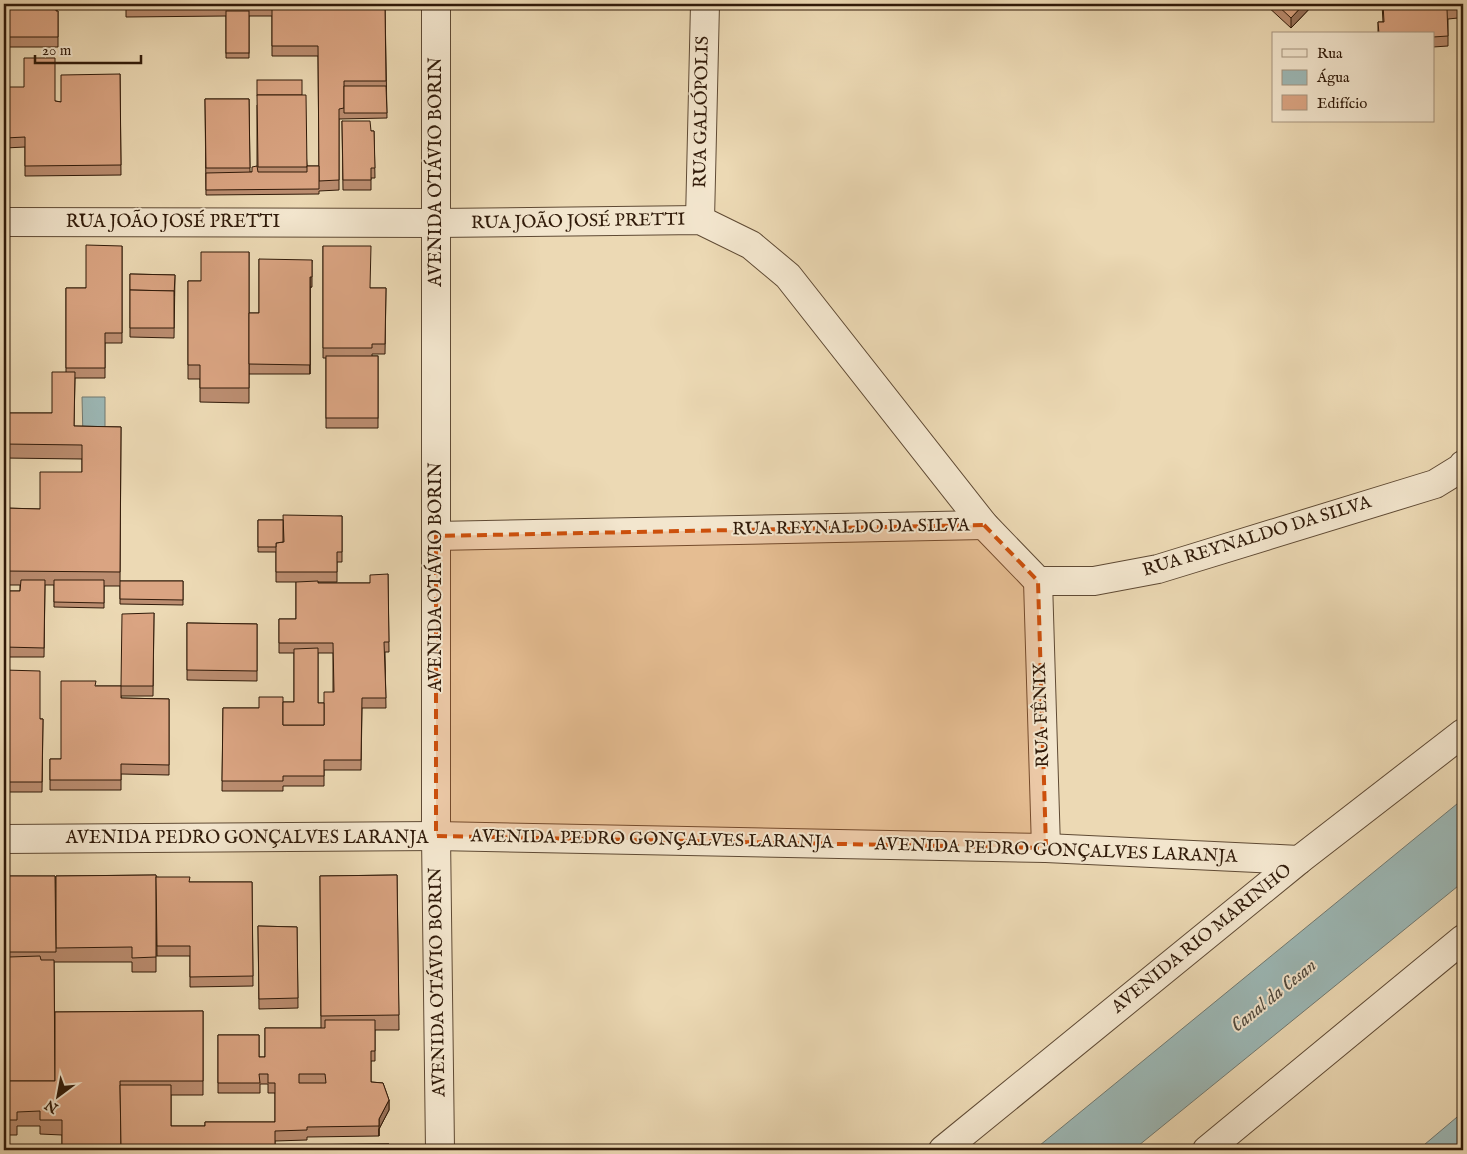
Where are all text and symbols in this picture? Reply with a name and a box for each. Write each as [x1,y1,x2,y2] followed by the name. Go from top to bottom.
[35,32,141,64] scale bar
[1272,32,1434,122] legend
[687,36,715,188] street label: RUA GALÓPOLIS
[42,41,72,60] text: 20 m
[1317,44,1343,63] text: Rua
[423,57,448,288] street label: AVENIDA OTÁVIO BORIN
[1316,68,1350,87] text: Água
[1317,94,1367,113] text: Edifício
[471,207,686,235] street label: RUA JOÃO JOSÉ PRETTI
[66,209,280,234] street label: RUA JOÃO JOSÉ PRETTI
[423,462,448,693] street label: AVENIDA OTÁVIO BORIN
[1140,491,1375,583] street label: RUA REYNALDO DA SILVA
[732,514,971,542] street label: RUA REYNALDO DA SILVA
[1027,662,1055,768] street label: RUA FÊNIX
[469,825,834,855] street label: AVENIDA PEDRO GONÇALVES LARANJA
[65,827,429,850] street label: AVENIDA PEDRO GONÇALVES LARANJA
[873,833,1238,869] street label: AVENIDA PEDRO GONÇALVES LARANJA
[1106,859,1297,1019] street label: AVENIDA RIO MARINHO
[422,867,452,1098] street label: AVENIDA OTÁVIO BORIN
[1226,954,1322,1038] water label: Canal da Cesan
[32,1072,82,1122] north arrow
[42,1095,62,1118] text: N

